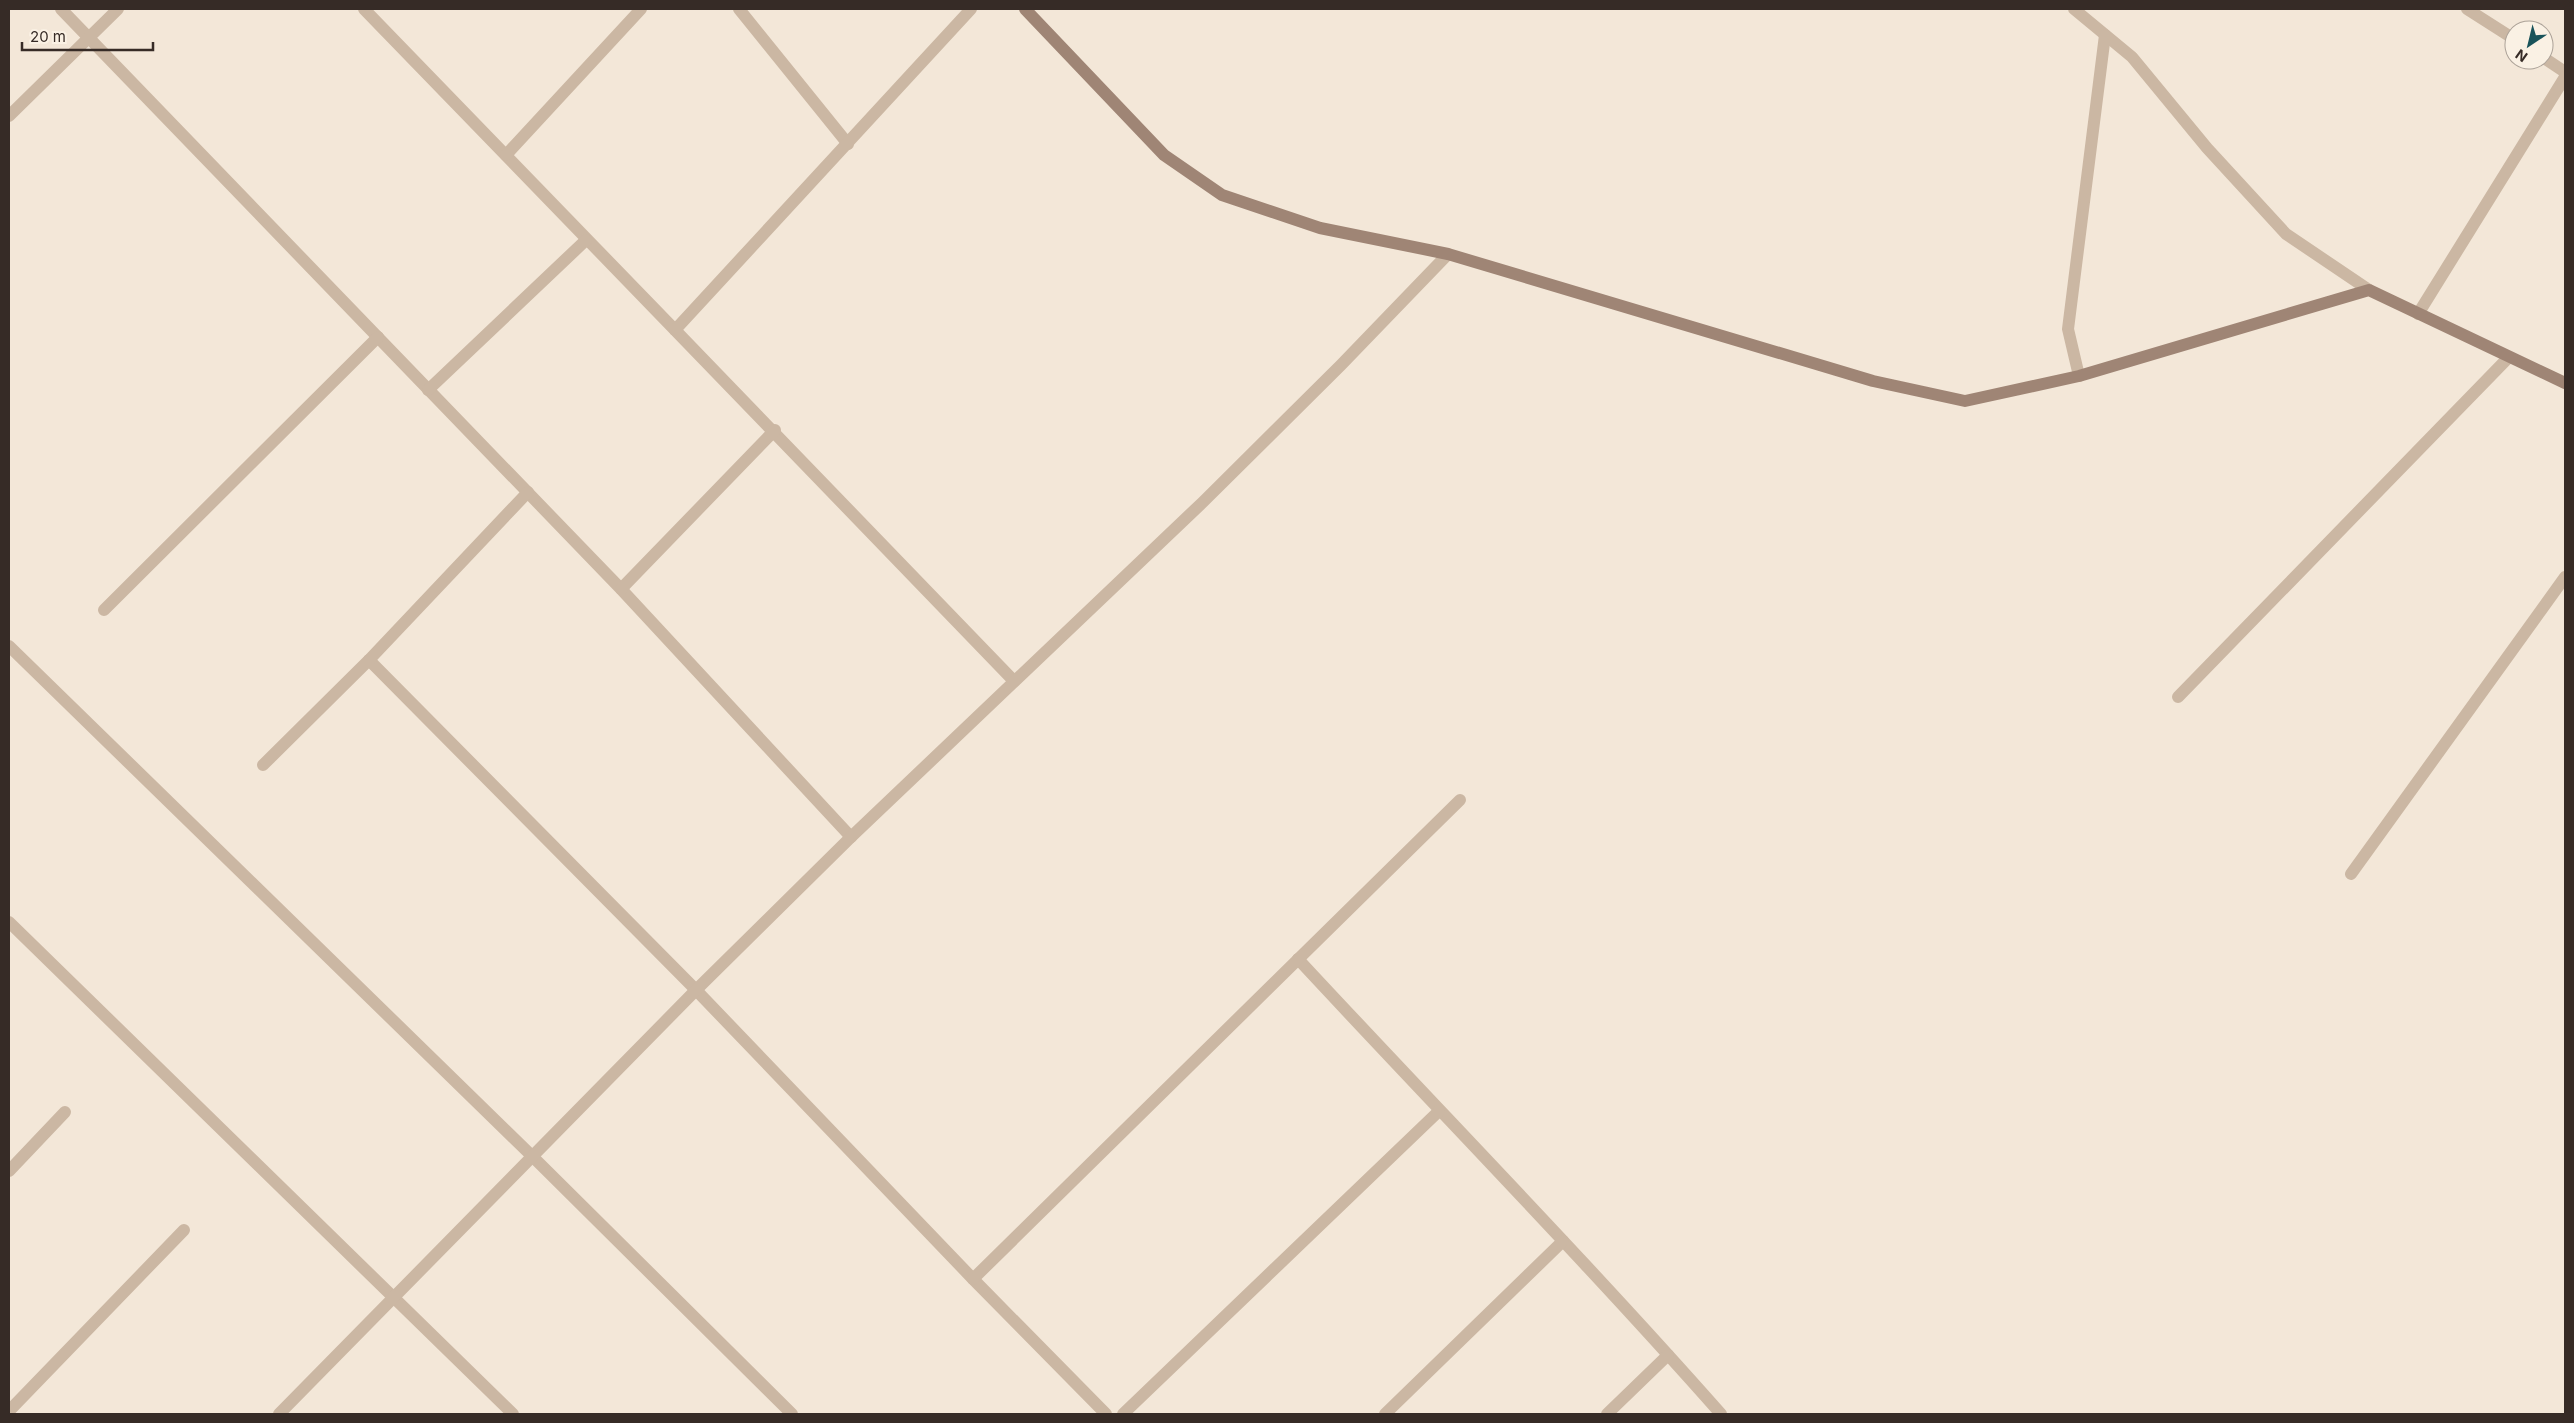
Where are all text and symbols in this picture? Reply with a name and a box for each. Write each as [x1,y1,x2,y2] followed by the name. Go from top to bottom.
[22,20,154,52] scale bar
[2504,20,2554,70] north arrow
[30,27,66,46] text: 20 m
[2512,46,2531,66] text: N

